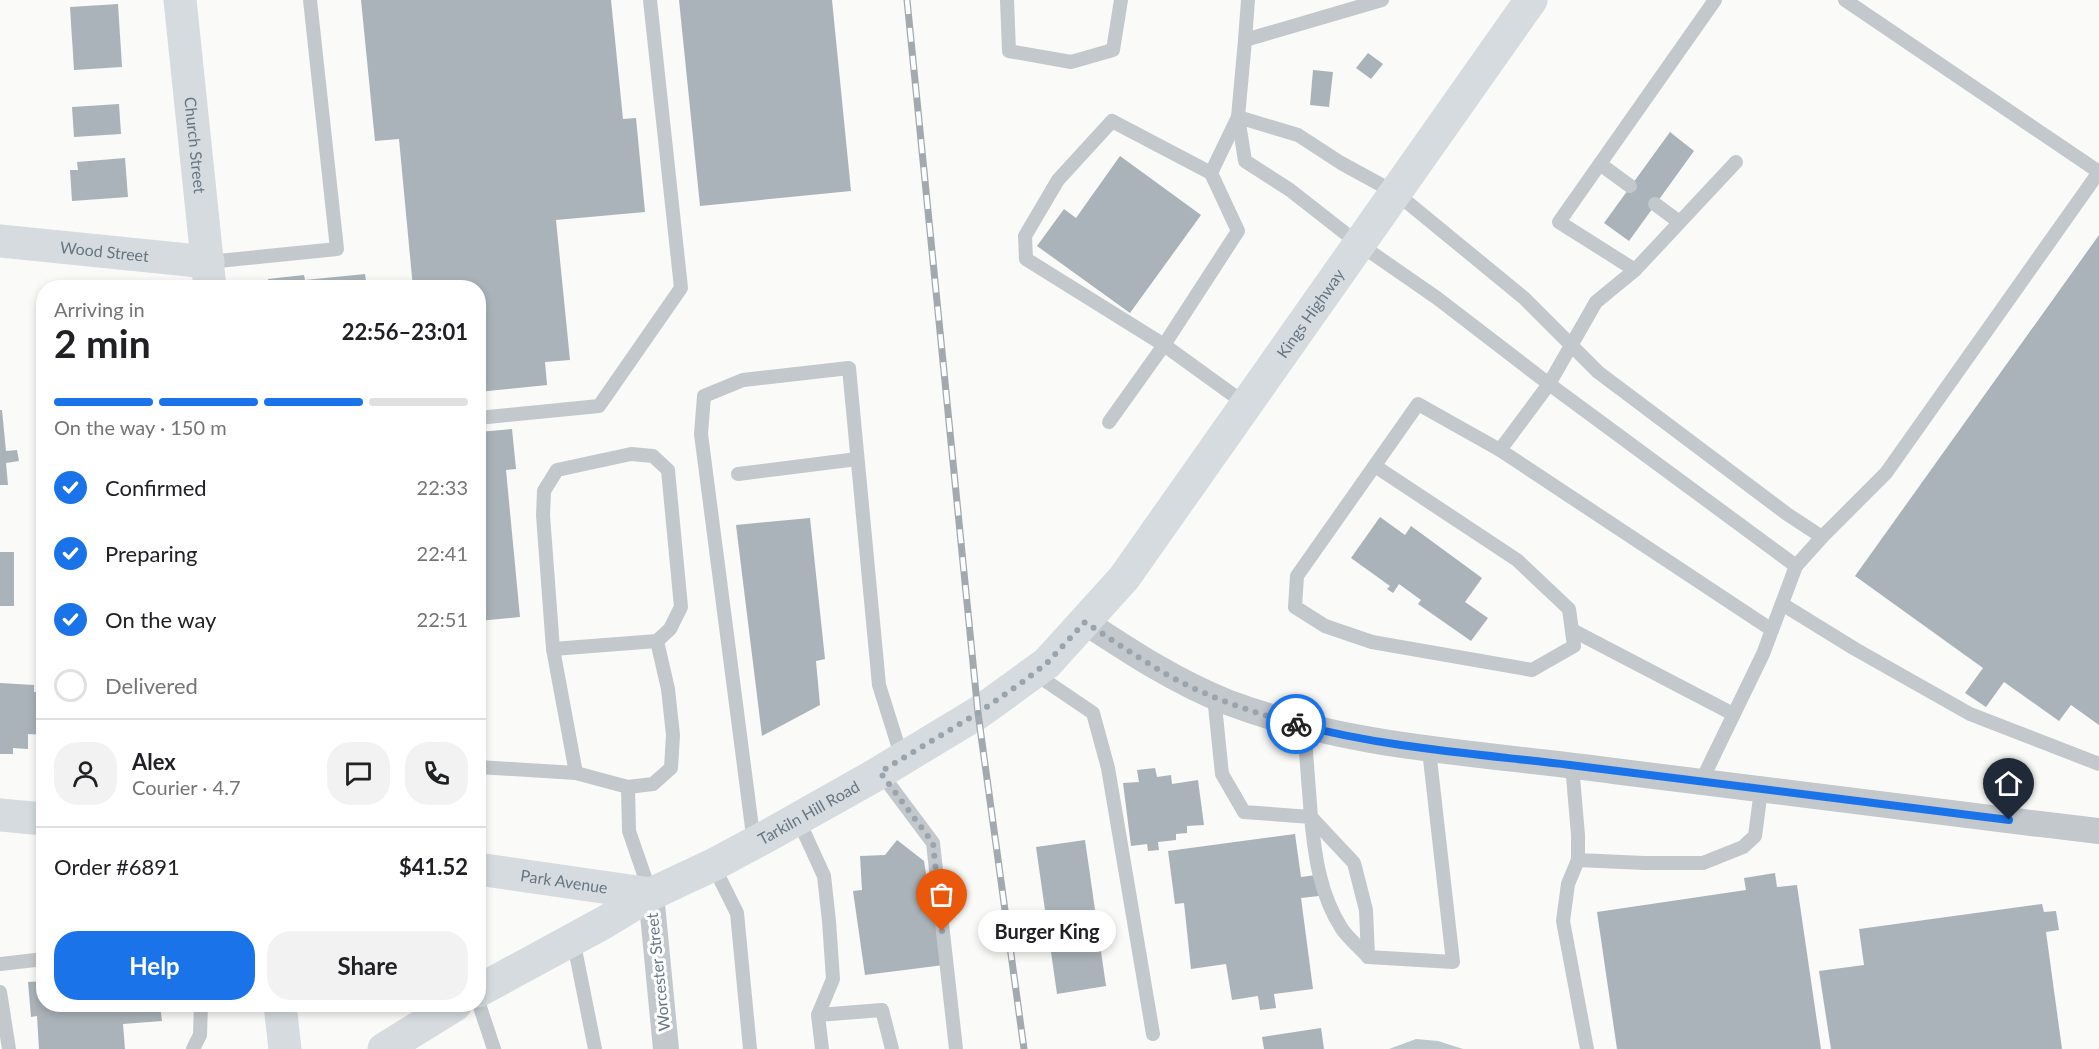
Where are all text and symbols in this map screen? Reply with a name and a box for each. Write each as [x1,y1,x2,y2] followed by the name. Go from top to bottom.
[181,96,210,195] street label: Church Street
[59,237,150,265] street label: Wood Street
[1272,264,1348,361] street label: Kings Highway
[54,297,145,321] text: Arriving in
[342,318,468,345] text: 22:56–23:01
[54,320,151,366] text: 2 min
[54,415,227,439] text: On the way · 150 m
[54,471,87,504] icon: check
[105,474,207,501] text: Confirmed
[417,475,468,499] text: 22:33
[54,537,87,570] icon: check
[105,540,197,567] text: Preparing
[417,541,468,565] text: 22:41
[54,603,87,636] icon: check
[105,606,216,633] text: On the way
[417,607,468,631] text: 22:51
[105,672,198,699] text: Delivered
[1266,694,1326,754] courier
[1280,708,1313,741] icon: bike
[54,742,117,805] button: person
[327,742,390,805] button: chat
[405,742,468,805] button: phone
[132,748,176,775] text: Alex
[1983,758,2034,820] pin
[1992,767,2025,800] icon: home
[132,775,241,799] text: Courier · 4.7
[755,776,863,848] street label: Tarkiln Hill Road
[54,853,180,880] text: Order #6891
[399,853,468,880] text: $41.52
[519,865,609,897] street label: Park Avenue
[916,869,967,931] pin
[925,878,958,911] icon: bag
[978,910,1116,952] callout: Burger King
[642,912,673,1032] street label: Worcester Street
[994,919,1100,943] text: Burger King
[54,931,255,1000] button: Help
[267,931,468,1000] button: Share

